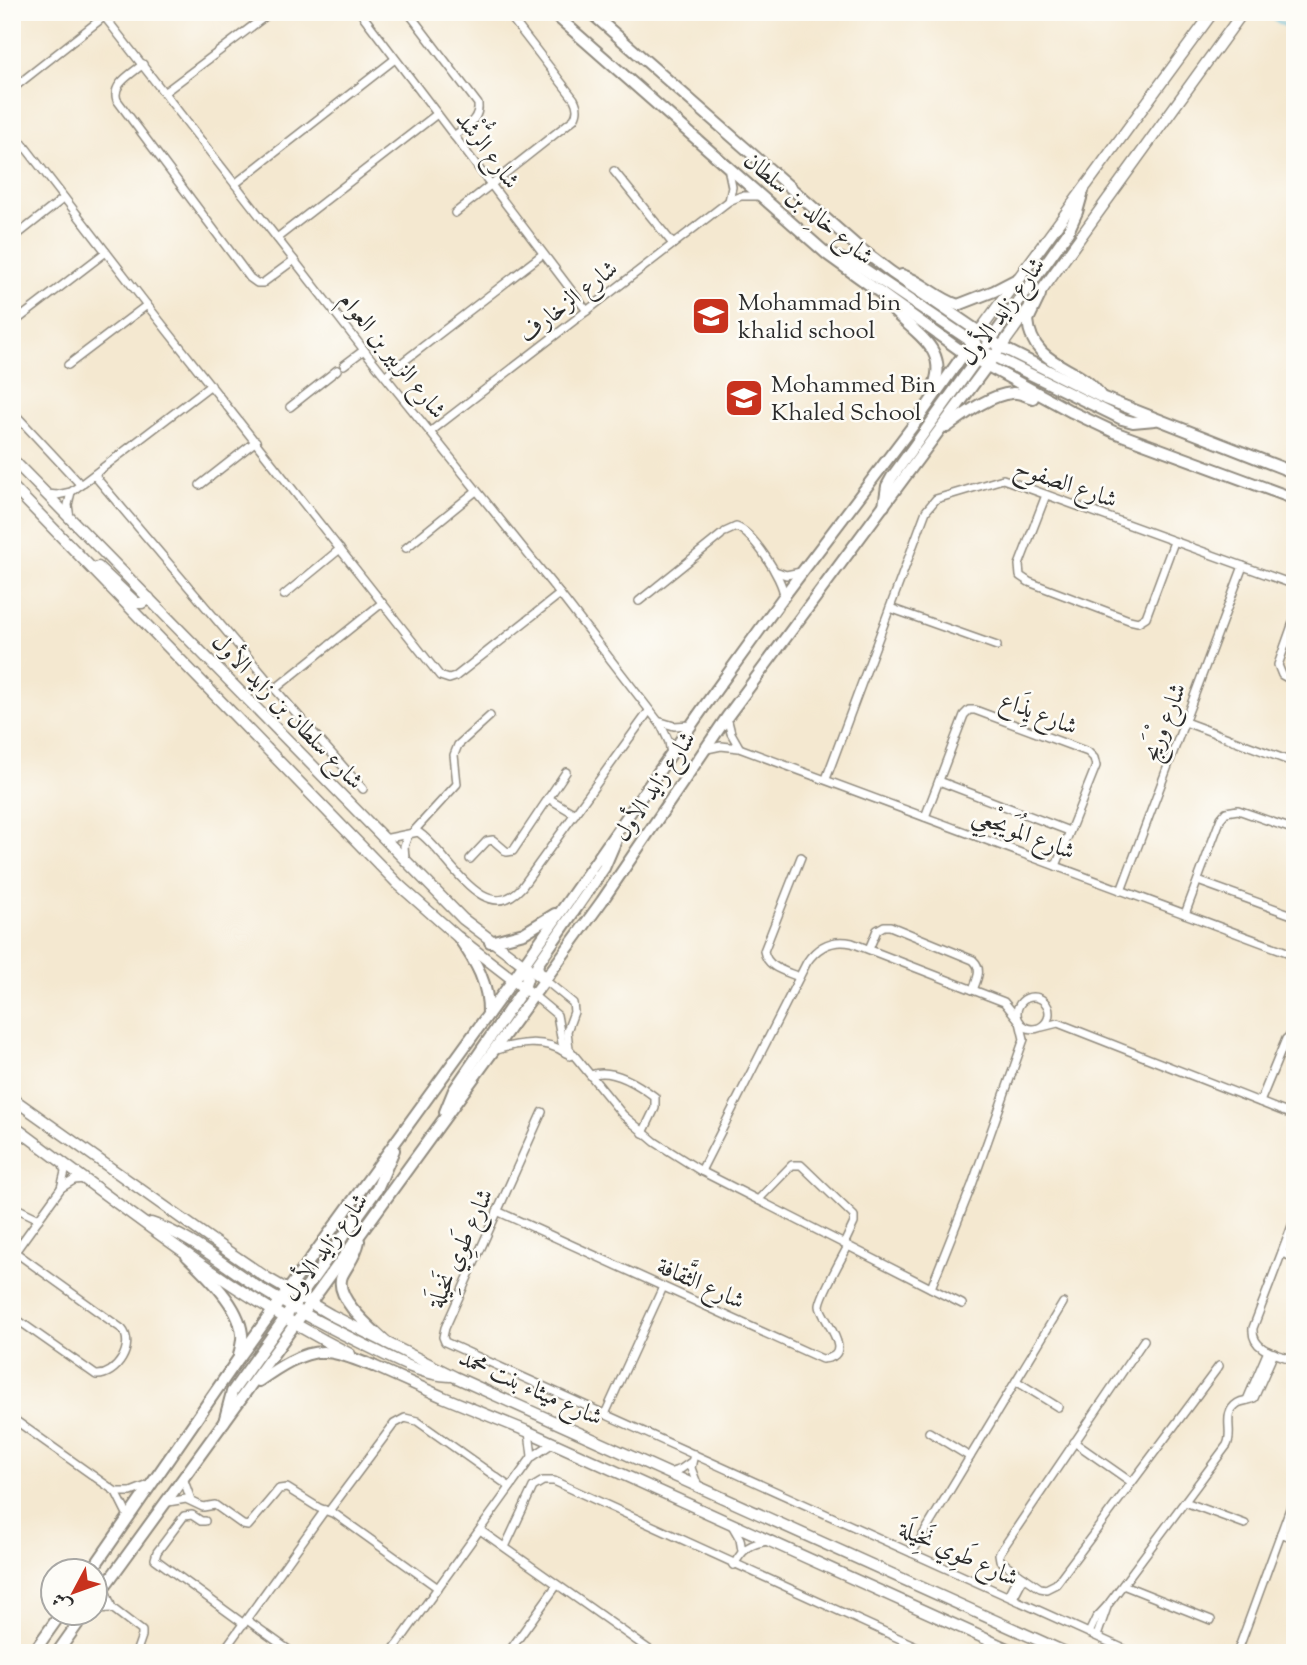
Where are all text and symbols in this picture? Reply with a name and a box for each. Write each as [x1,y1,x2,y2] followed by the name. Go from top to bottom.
[445,100,533,198] street label: شارع الرُّشْد
[735,145,880,275] street label: شارع خالِد بن سلطان
[952,250,1056,374] street label: شارع زايد الأول
[513,253,627,353] street label: شارع الزخارف
[328,285,453,428] street label: شارع الزبير بن العوام
[738,287,901,349] place label: Mohammad bin khalid school
[690,295,732,337] school or university icon: Mohammad bin khalid school
[771,369,936,431] place label: Mohammed Bin Khaled School
[723,377,765,419] school or university icon: Mohammed Bin Khaled School
[1009,451,1121,520] street label: شارع الصفوح
[202,626,371,799] street label: شارع سلطان بن زايد الأول
[1133,678,1197,767] street label: شارع وْرَيج
[994,683,1083,746] street label: شارع يِذَاع
[605,724,706,850] street label: شارع زايد الأول
[966,795,1081,873] street label: شارع المُوَيجْعِي
[418,1183,504,1315] street label: شارع طَوِي نَخِيلَة
[275,1186,379,1310] street label: شارع زايد الأول
[650,1246,752,1320] street label: شارع الثَّقافة
[452,1342,608,1437] street label: شارع ميثاء بنت محمد
[892,1511,1024,1597] street label: شارع طَوِي نَخِيلَة
[38,1556,108,1626] north arrow
[47,1586,79,1617] text: ش

